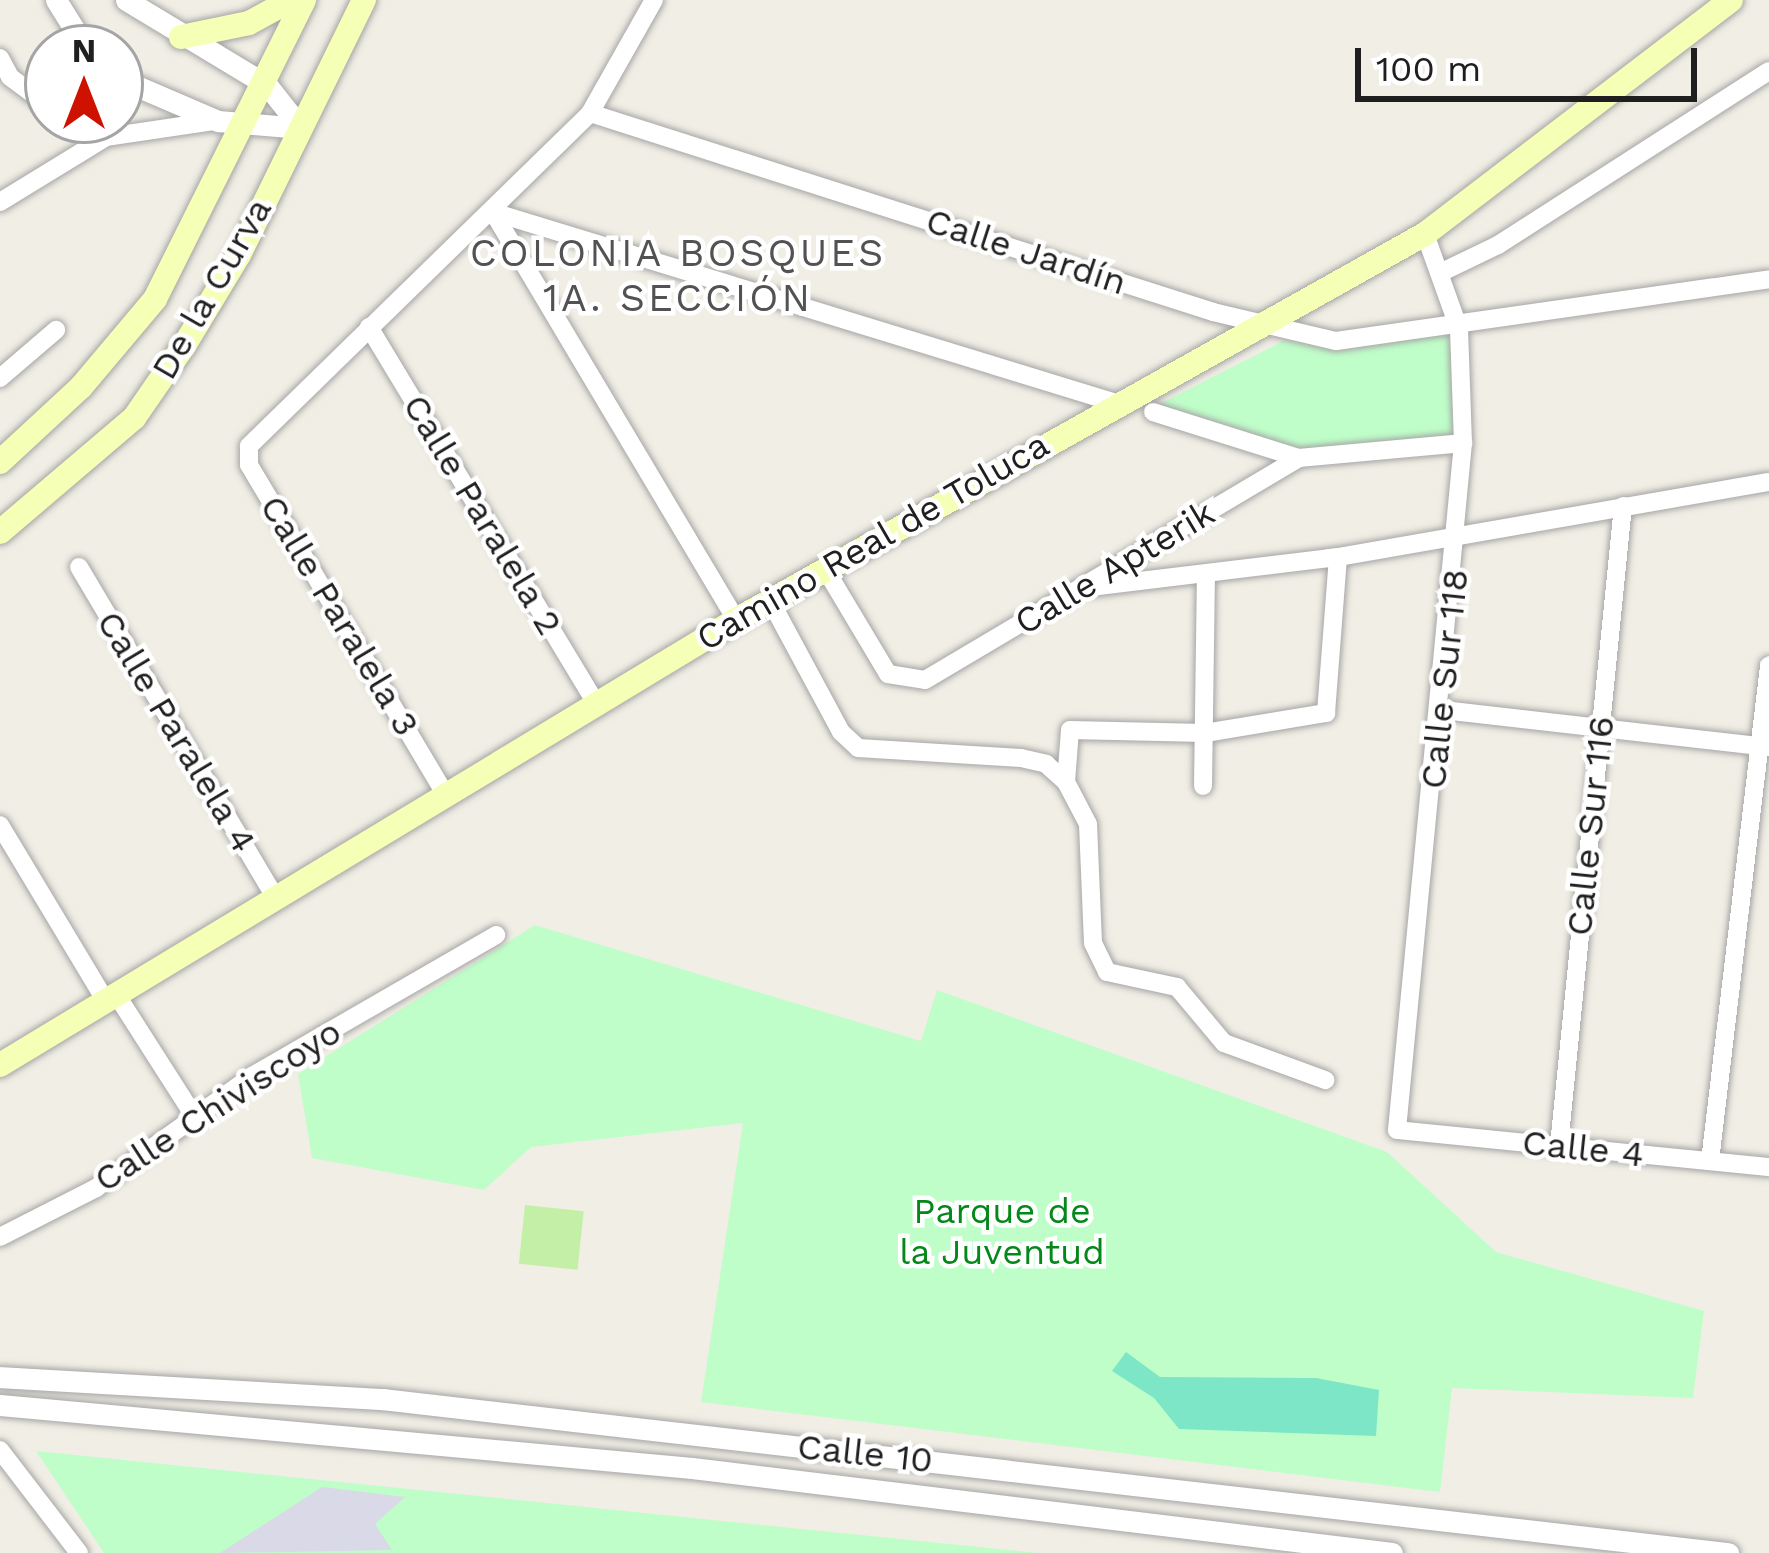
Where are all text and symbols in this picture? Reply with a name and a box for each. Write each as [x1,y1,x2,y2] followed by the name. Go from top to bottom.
[24,24,144,144] north arrow
[1361,24,1703,98] scale bar
[72,31,96,70] text: N
[1376,48,1481,90] text: 100 m
[143,190,281,388] street label: De la Curva
[920,199,1132,305] street label: Calle Jardín
[469,231,887,322] district label: COLONIA BOSQUES 1A. SECCIÓN
[393,387,571,643] street label: Calle Paralela 2
[688,423,1058,661] street label: Camino Real de Toluca
[250,488,428,744] street label: Calle Paralela 3
[1007,491,1223,645] street label: Calle Apterik
[1412,566,1478,792] street label: Calle Sur 118
[87,603,265,861] street label: Calle Paralela 4
[1558,713,1624,939] street label: Calle Sur 116
[87,1010,349,1202] street label: Calle Chiviscoyo
[1520,1121,1646,1177] street label: Calle 4
[898,1189,1106,1274] park label: Parque de la Juventud
[795,1425,935,1483] street label: Calle 10

